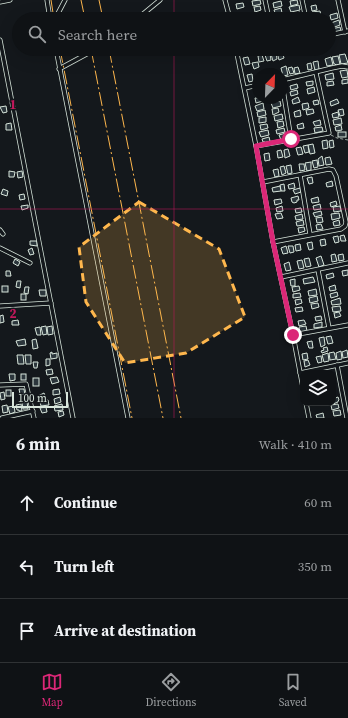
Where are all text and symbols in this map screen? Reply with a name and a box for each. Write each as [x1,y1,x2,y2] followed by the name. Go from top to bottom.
[12,12,336,56] search box
[26,23,48,45] icon: search
[58,24,137,45] text: Search here
[252,68,288,104] north arrow
[9,96,17,113] text: 1
[282,130,300,148] route start
[9,305,17,322] text: 2
[284,326,302,344] route end
[300,370,336,406] map controls
[300,370,336,406] button: layers
[12,390,68,409] scale bar
[18,391,47,406] text: 100 m
[16,432,60,456] text: 6 min
[259,436,332,453] text: Walk · 410 m
[16,492,38,514] icon: ahead
[54,492,117,513] text: Continue
[304,494,332,511] text: 60 m
[16,556,38,578] icon: left
[54,556,114,577] text: Turn left
[298,558,332,575] text: 350 m
[16,620,38,642] icon: arrive
[54,620,196,641] text: Arrive at destination
[41,671,63,710] tab: Map
[145,671,196,710] tab: Directions
[279,671,307,710] tab: Saved

